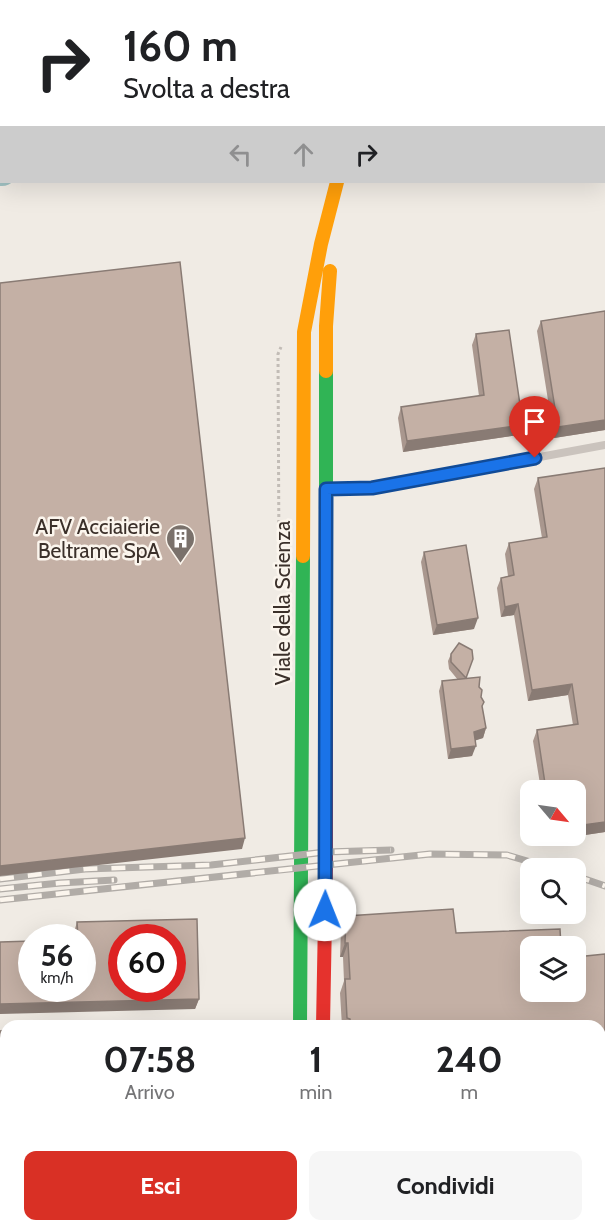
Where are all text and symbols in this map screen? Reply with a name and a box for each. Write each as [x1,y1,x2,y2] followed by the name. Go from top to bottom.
[123,20,238,72] text: 160 m
[24,24,102,102] icon: right
[123,72,290,105] text: Svolta a destra
[224,138,257,171] icon: left
[287,138,320,171] icon: ahead
[350,138,383,171] icon: right
[509,396,560,458] pin
[518,405,551,438] icon: arrive
[35,514,160,563] place label: AFV Acciaierie Beltrame SpA
[270,521,295,685] street label: Viale della Scienza
[165,522,197,564] building icon: AFV Acciaierie Beltrame SpA
[520,780,586,846] north arrow
[520,780,586,1002] map controls
[520,858,586,924] button: search
[293,878,357,942] position arrow
[108,924,186,1002] speed limit sign: 60
[520,936,586,1002] button: layers
[41,937,73,974] text: 56
[41,969,73,987] text: km/h
[103,1037,196,1081] text: 07:58
[309,1037,323,1081] text: 1
[436,1037,503,1081] text: 240
[125,1080,175,1104] text: Arrivo
[300,1080,332,1104] text: min
[460,1080,478,1104] text: m
[24,1151,297,1220] button: Esci
[309,1151,582,1220] button: Condividi

